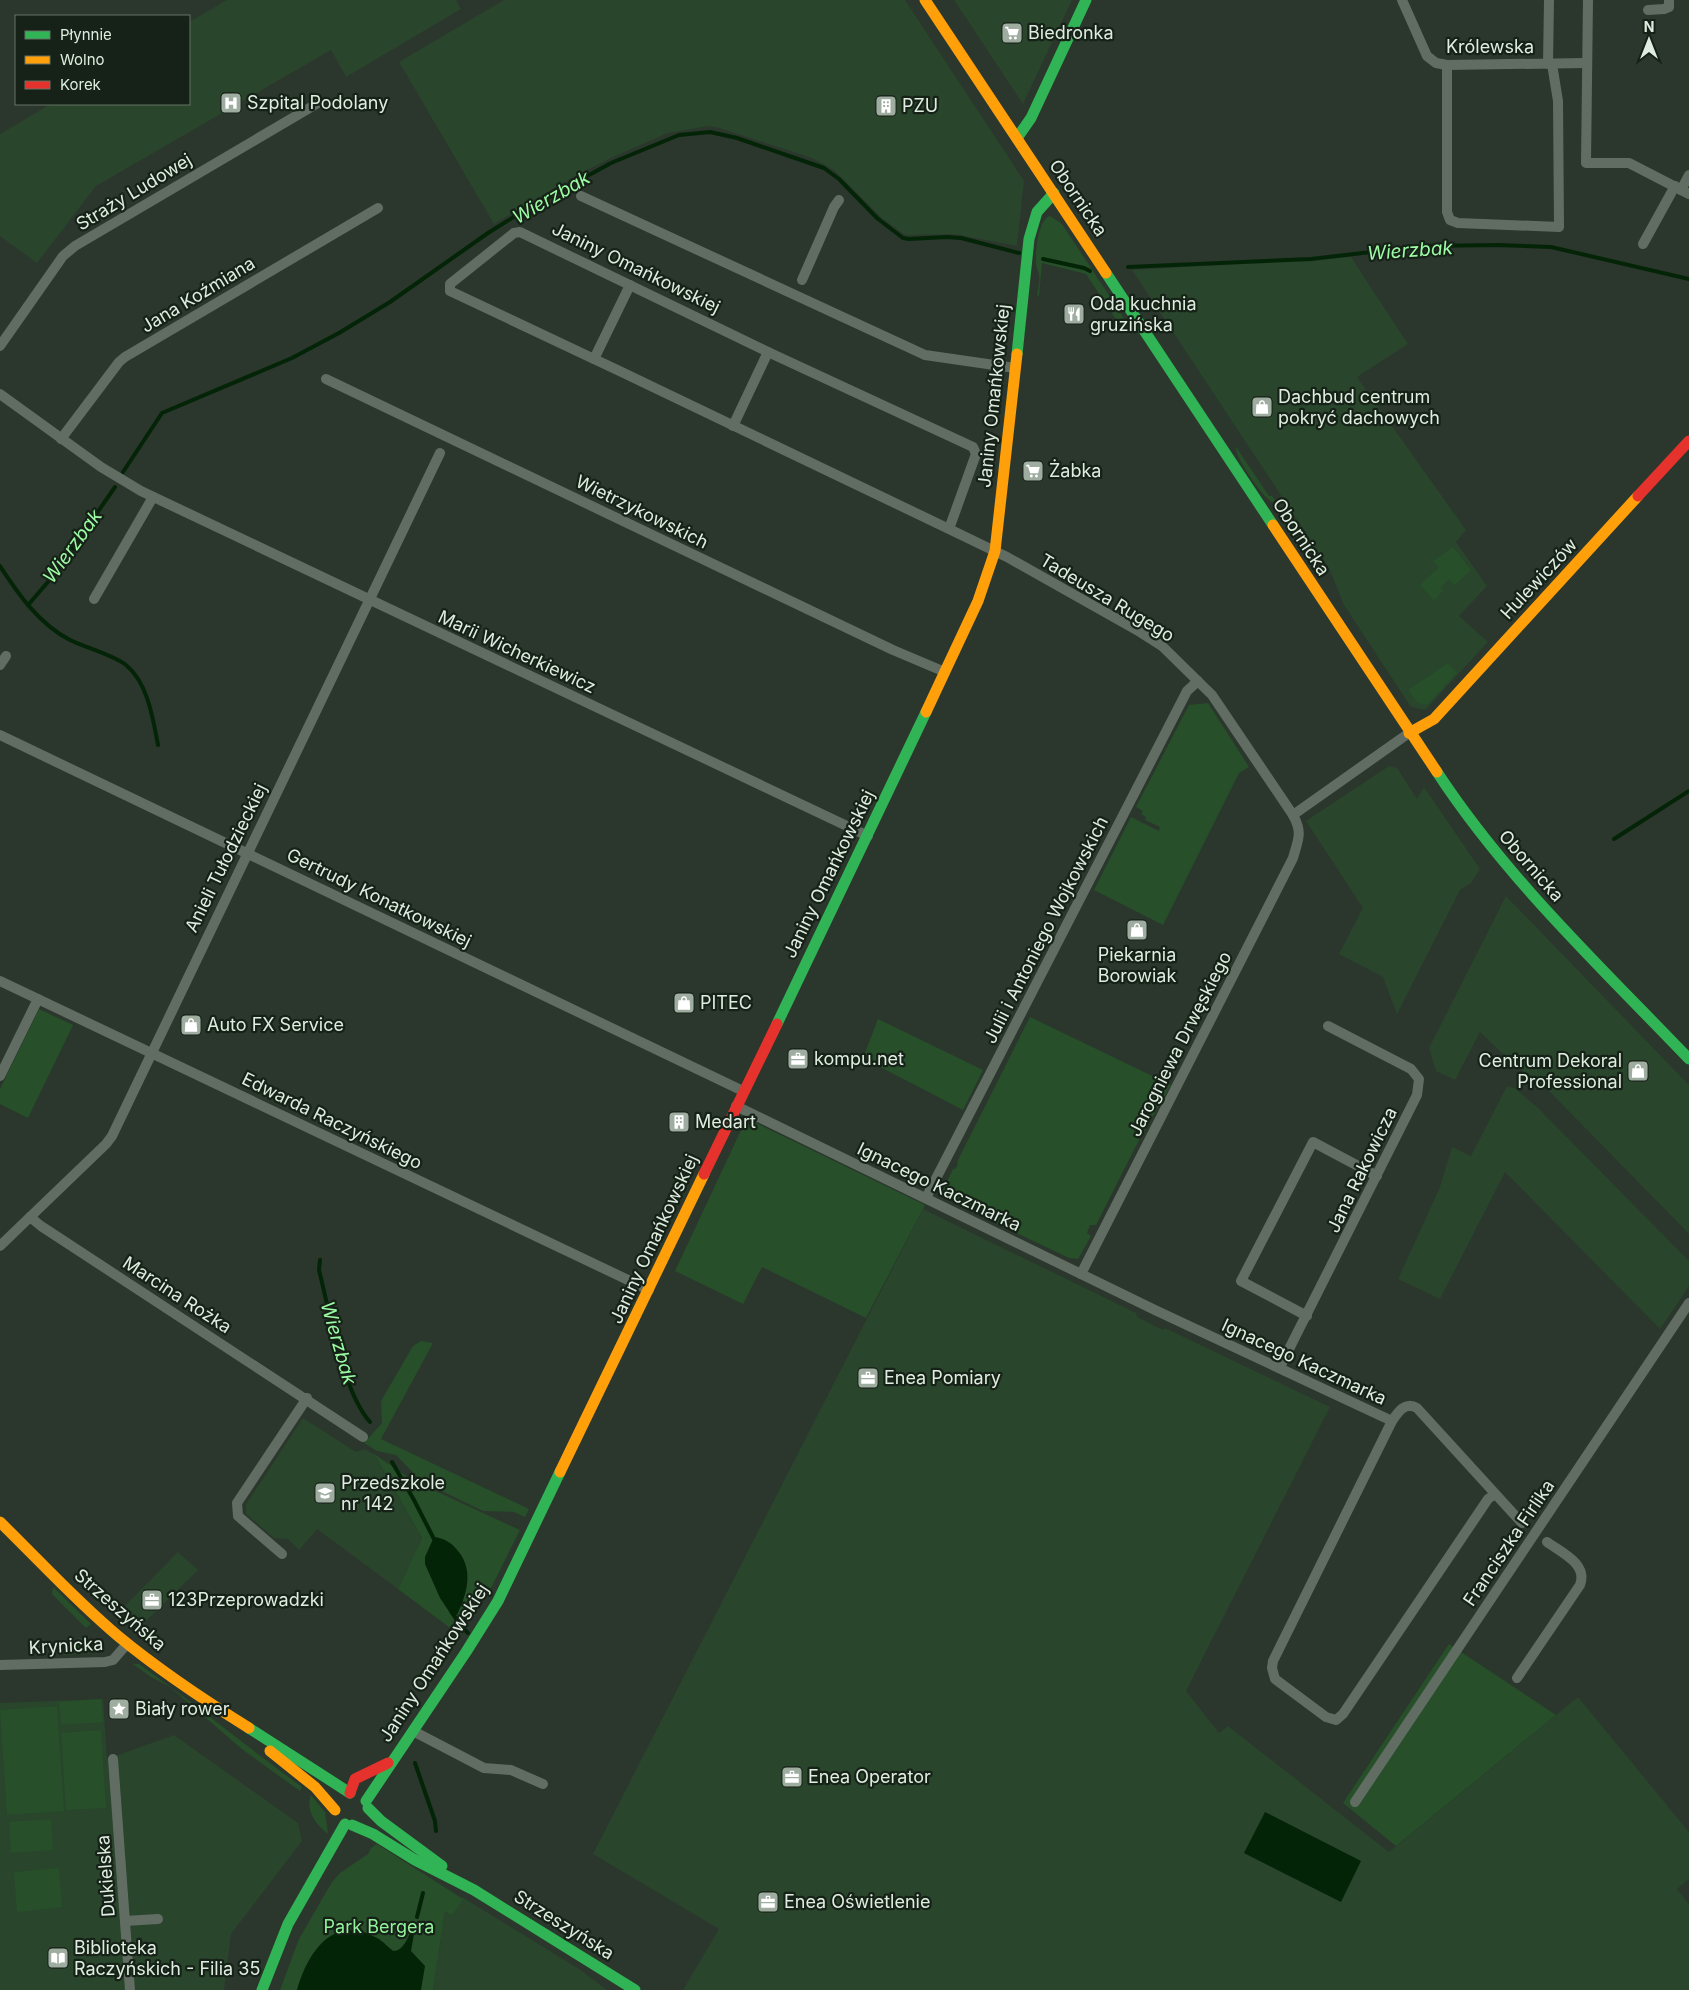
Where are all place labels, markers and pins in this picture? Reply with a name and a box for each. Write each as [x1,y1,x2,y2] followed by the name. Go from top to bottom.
[1000,21,1024,45] supermarket icon: Biedronka
[1028,22,1114,43] place label: Biedronka
[219,91,243,115] hospital icon: Szpital Podolany
[247,92,388,113] place label: Szpital Podolany
[874,94,898,118] building icon: PZU
[902,95,938,116] place label: PZU
[1090,293,1197,335] place label: Oda kuchnia gruzińska
[1062,302,1086,326] restaurant icon: Oda kuchnia gruzińska
[1278,386,1440,428] place label: Dachbud centrum pokryć dachowych
[1250,395,1274,419] shop icon: Dachbud centrum pokryć dachowych
[1021,459,1045,483] supermarket icon: Żabka
[1049,459,1101,481] place label: Żabka
[1125,918,1149,942] shop icon: Piekarnia Borowiak
[1098,944,1176,986] place label: Piekarnia Borowiak
[672,991,696,1015] shop icon: PITEC
[700,992,752,1013] place label: PITEC
[179,1013,203,1037] shop icon: Auto FX Service
[207,1014,344,1035] place label: Auto FX Service
[786,1047,810,1071] office icon: kompu.net
[814,1048,904,1069] place label: kompu.net
[1479,1050,1622,1092] place label: Centrum Dekoral Professional
[1626,1059,1650,1083] shop icon: Centrum Dekoral Professional
[667,1110,691,1134] building icon: Medart
[695,1111,756,1132] place label: Medart
[856,1366,880,1390] office icon: Enea Pomiary
[884,1367,1001,1388] place label: Enea Pomiary
[341,1472,445,1514] place label: Przedszkole nr 142
[313,1481,337,1505] school or university icon: Przedszkole nr 142
[140,1588,164,1612] office icon: 123Przeprowadzki
[168,1589,324,1610] place label: 123Przeprowadzki
[107,1697,131,1721] place icon: Biały rower
[135,1698,230,1719] place label: Biały rower
[780,1765,804,1789] office icon: Enea Operator
[808,1766,931,1787] place label: Enea Operator
[756,1890,780,1914] office icon: Enea Oświetlenie
[784,1891,930,1912] place label: Enea Oświetlenie
[74,1937,260,1979] place label: Biblioteka Raczyńskich - Filia 35
[46,1946,70,1970] library icon: Biblioteka Raczyńskich - Filia 35

